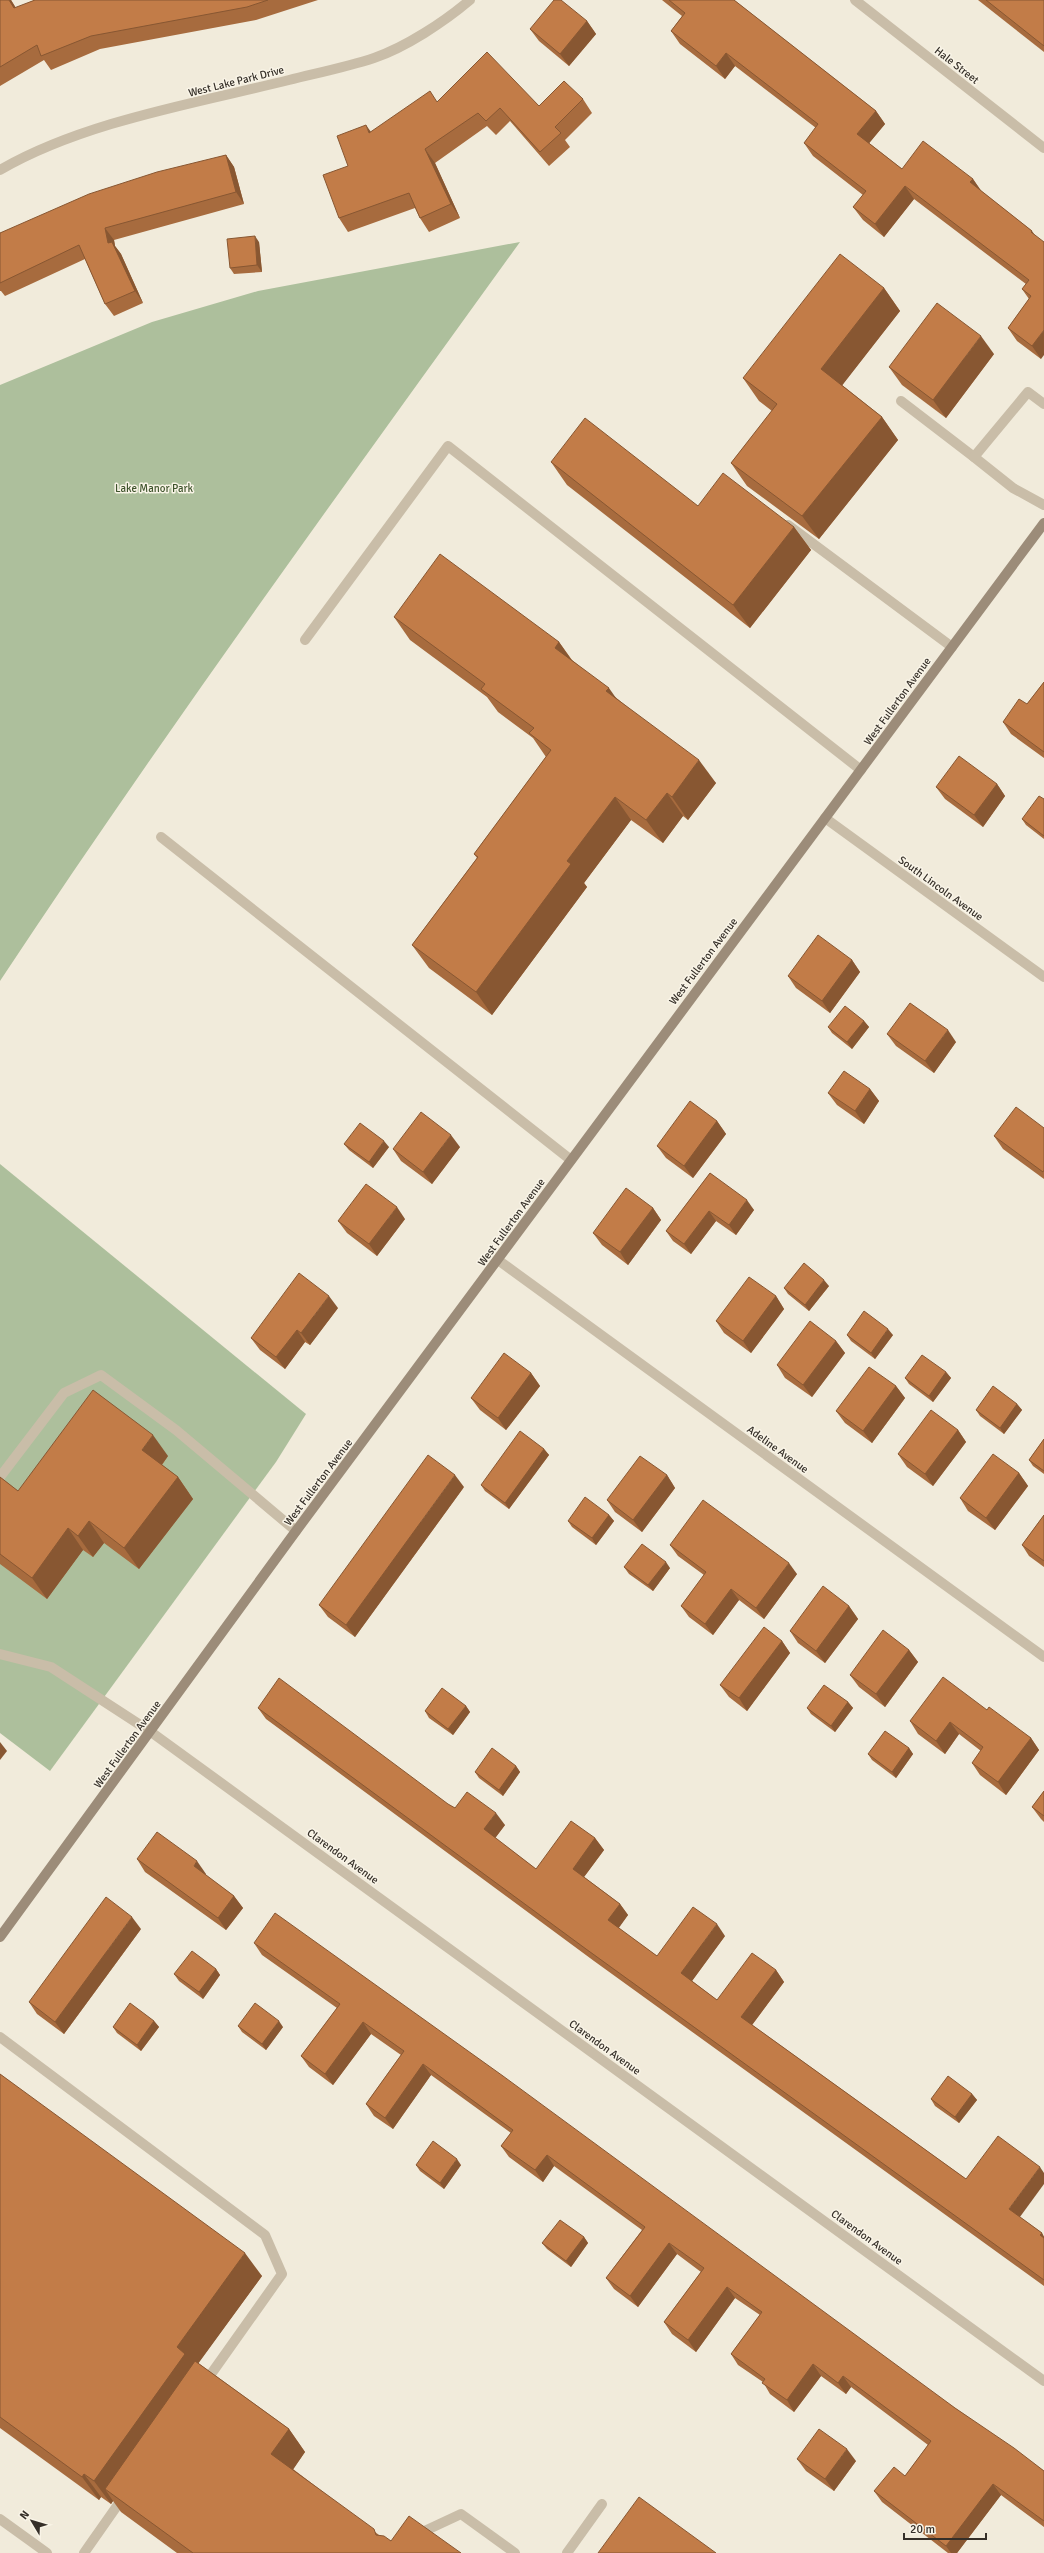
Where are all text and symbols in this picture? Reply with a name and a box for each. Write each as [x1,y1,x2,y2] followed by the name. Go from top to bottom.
[932,44,982,87] street label: Hale Street
[187,63,285,100] street label: West Lake Park Drive
[115,482,194,495] park label: Lake Manor Park
[861,655,934,748] street label: West Fullerton Avenue
[896,853,986,924] street label: South Lincoln Avenue
[667,915,740,1007] street label: West Fullerton Avenue
[475,1176,548,1269] street label: West Fullerton Avenue
[745,1423,811,1476] street label: Adeline Avenue
[282,1436,355,1528] street label: West Fullerton Avenue
[91,1698,164,1791] street label: West Fullerton Avenue
[304,1826,381,1887] street label: Clarendon Avenue
[566,2017,643,2078] street label: Clarendon Avenue
[828,2207,905,2268] street label: Clarendon Avenue
[12,2501,52,2541] north arrow
[17,2508,32,2522] text: N
[904,2515,986,2541] scale bar
[910,2522,935,2537] text: 20 m

